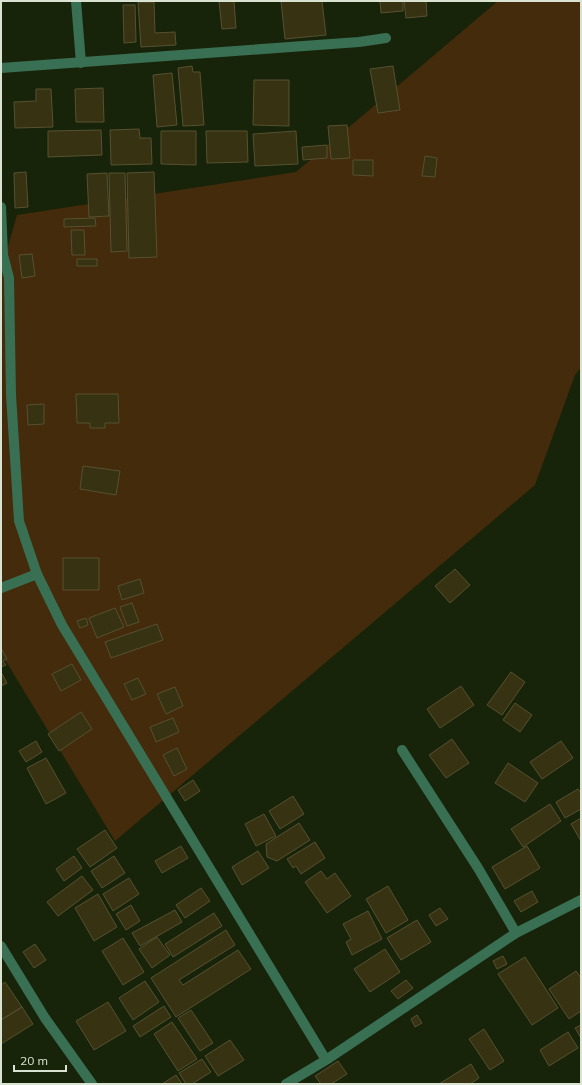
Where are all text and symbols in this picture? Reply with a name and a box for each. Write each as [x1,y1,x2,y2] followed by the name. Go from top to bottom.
[14,1047,66,1073] scale bar
[20,1053,48,1068] text: 20 m

